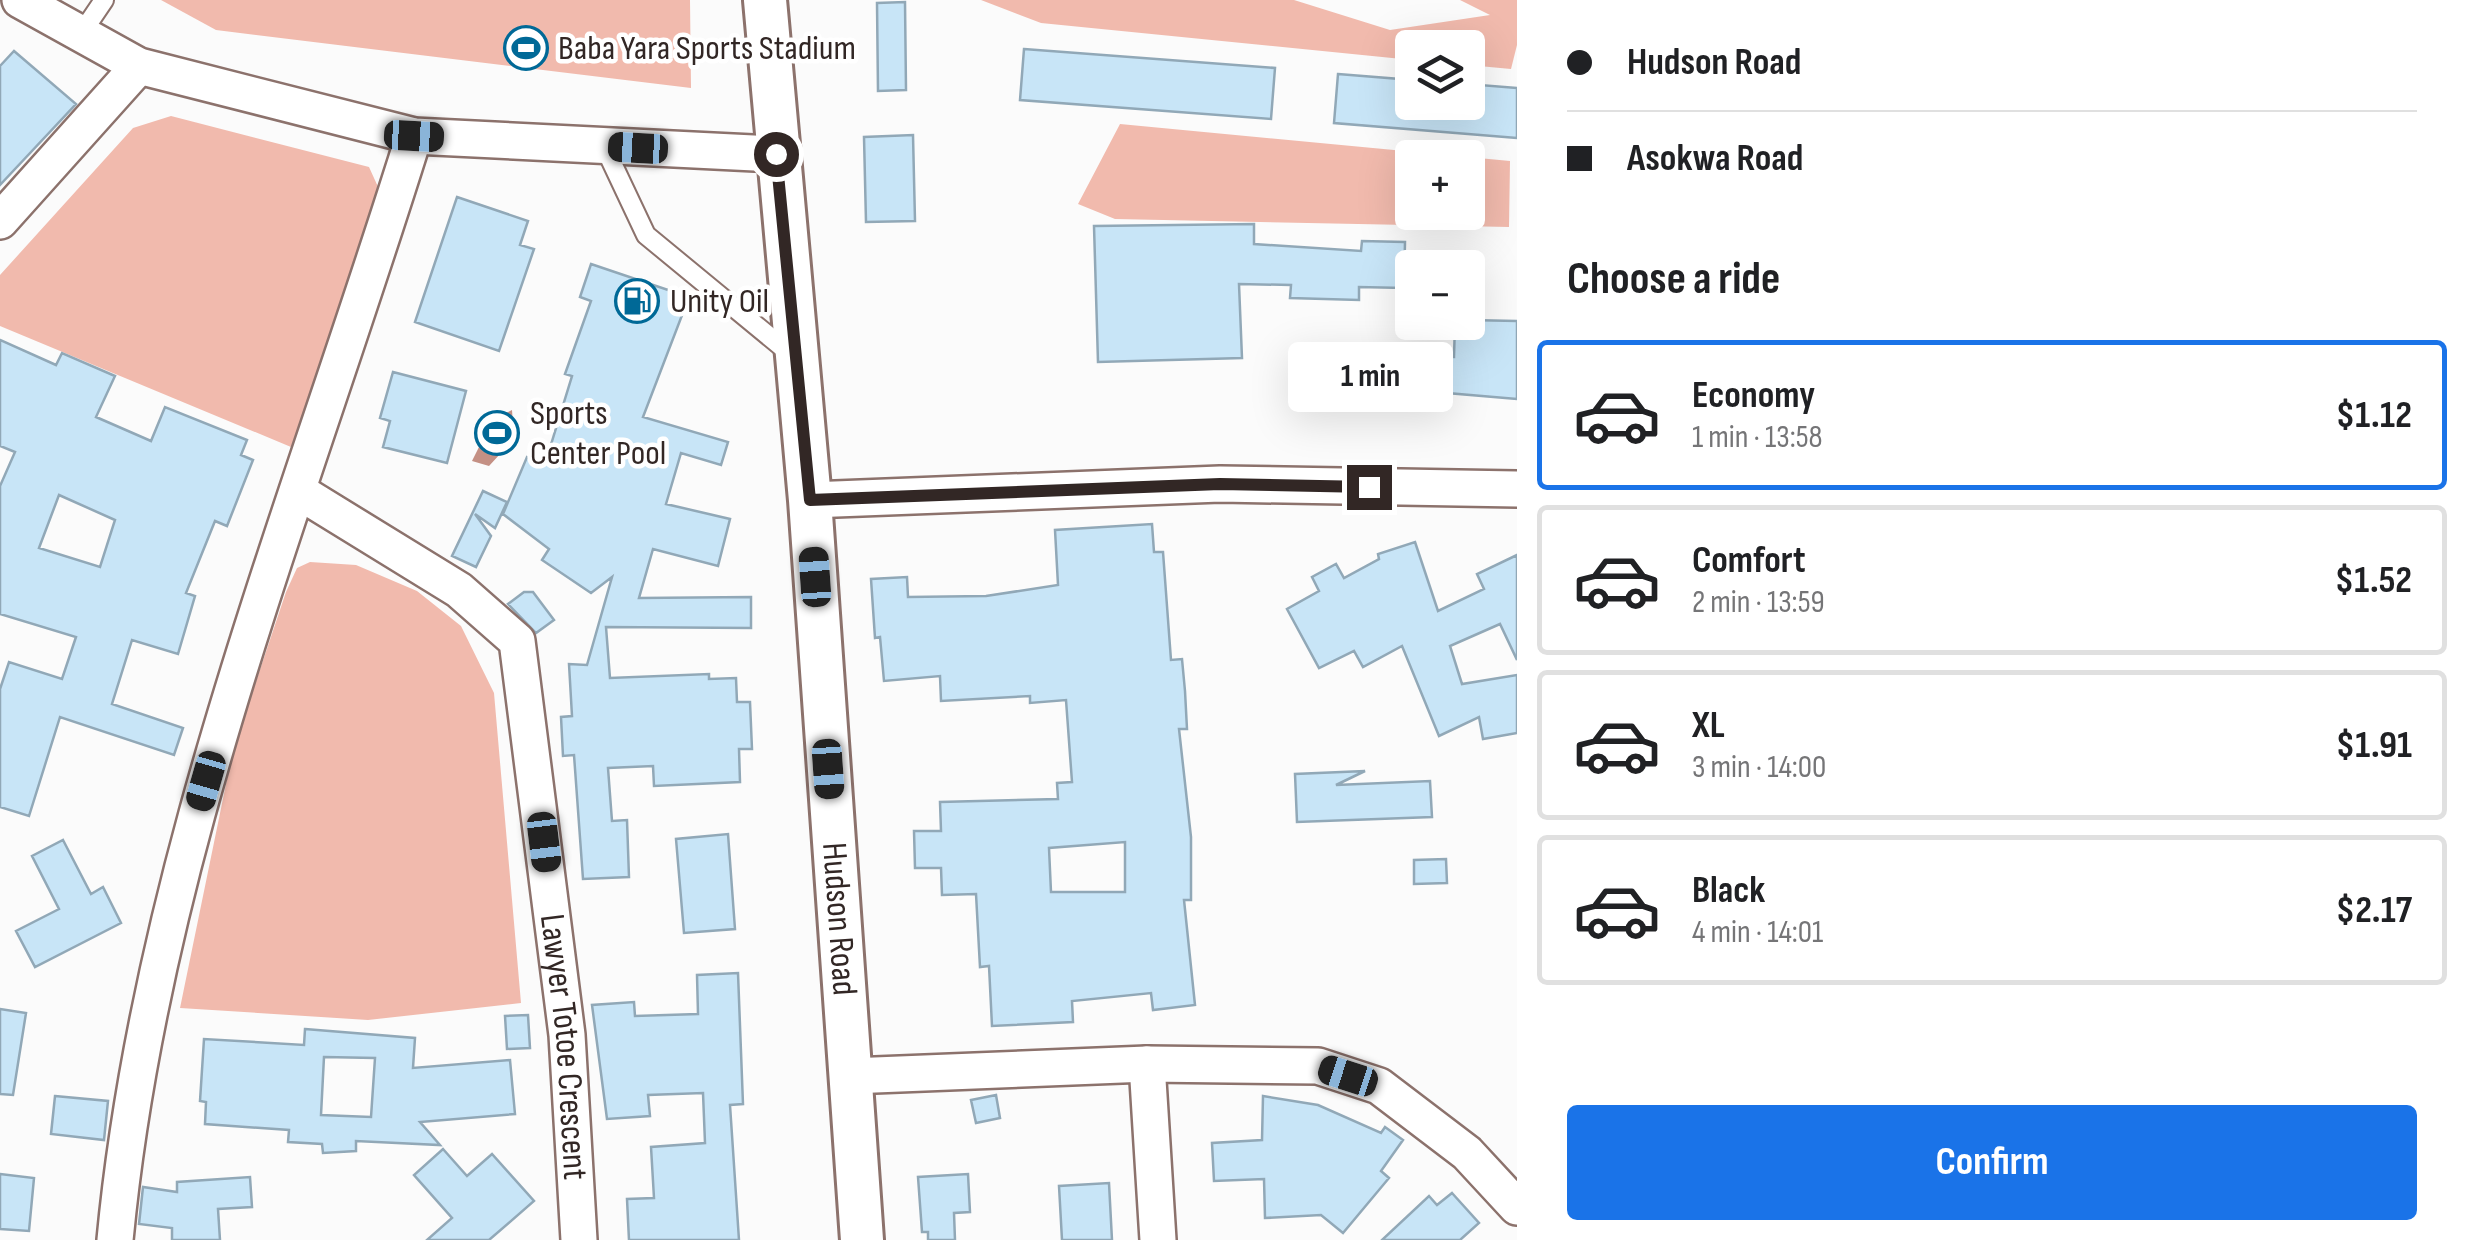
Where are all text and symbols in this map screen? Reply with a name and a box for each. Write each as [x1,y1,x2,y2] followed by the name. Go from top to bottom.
[503,25,549,71] sports icon: Baba Yara Sports Stadium
[558,27,856,70] place label: Baba Yara Sports Stadium
[1395,30,1485,340] map controls
[1395,30,1485,120] button: layers
[1627,40,1801,85] text: Hudson Road
[383,119,445,153] car
[607,131,669,165] car
[754,132,799,177] route start
[1627,136,1803,181] text: Asokwa Road
[1395,140,1485,230] button: +
[1395,250,1485,340] button: −
[1567,252,1780,307] text: Choose a ride
[614,278,660,324] fuel station icon: Unity Oil
[670,280,769,323] place label: Unity Oil
[1286,342,1452,412] callout: 1 min
[1341,357,1400,396] text: 1 min
[1572,370,1662,460] icon: car
[1692,373,1815,418] text: Economy
[530,392,666,475] place label: Sports Center Pool
[2336,393,2412,438] text: $1.12
[474,410,520,456] sports icon: Sports Center Pool
[1692,418,1823,457] text: 1 min · 13:58
[1347,465,1392,510] route end
[1572,535,1662,625] icon: car
[1692,538,1806,583] text: Comfort
[798,546,832,608] car
[2335,558,2412,603] text: $1.52
[1692,583,1825,622] text: 2 min · 13:59
[1572,700,1662,790] icon: car
[1692,703,1725,748] text: XL
[2336,723,2412,768] text: $1.91
[811,738,845,800] car
[183,748,229,814] car
[1692,748,1826,787] text: 3 min · 14:00
[525,810,563,874] car
[813,841,866,997] street label: Hudson Road
[1572,865,1662,955] icon: car
[1692,868,1765,913] text: Black
[2336,888,2412,933] text: $2.17
[530,911,597,1181] street label: Lawyer Totoe Crescent
[1692,913,1823,952] text: 4 min · 14:01
[1315,1052,1381,1100] car
[1567,1105,2417,1220] button: Confirm

